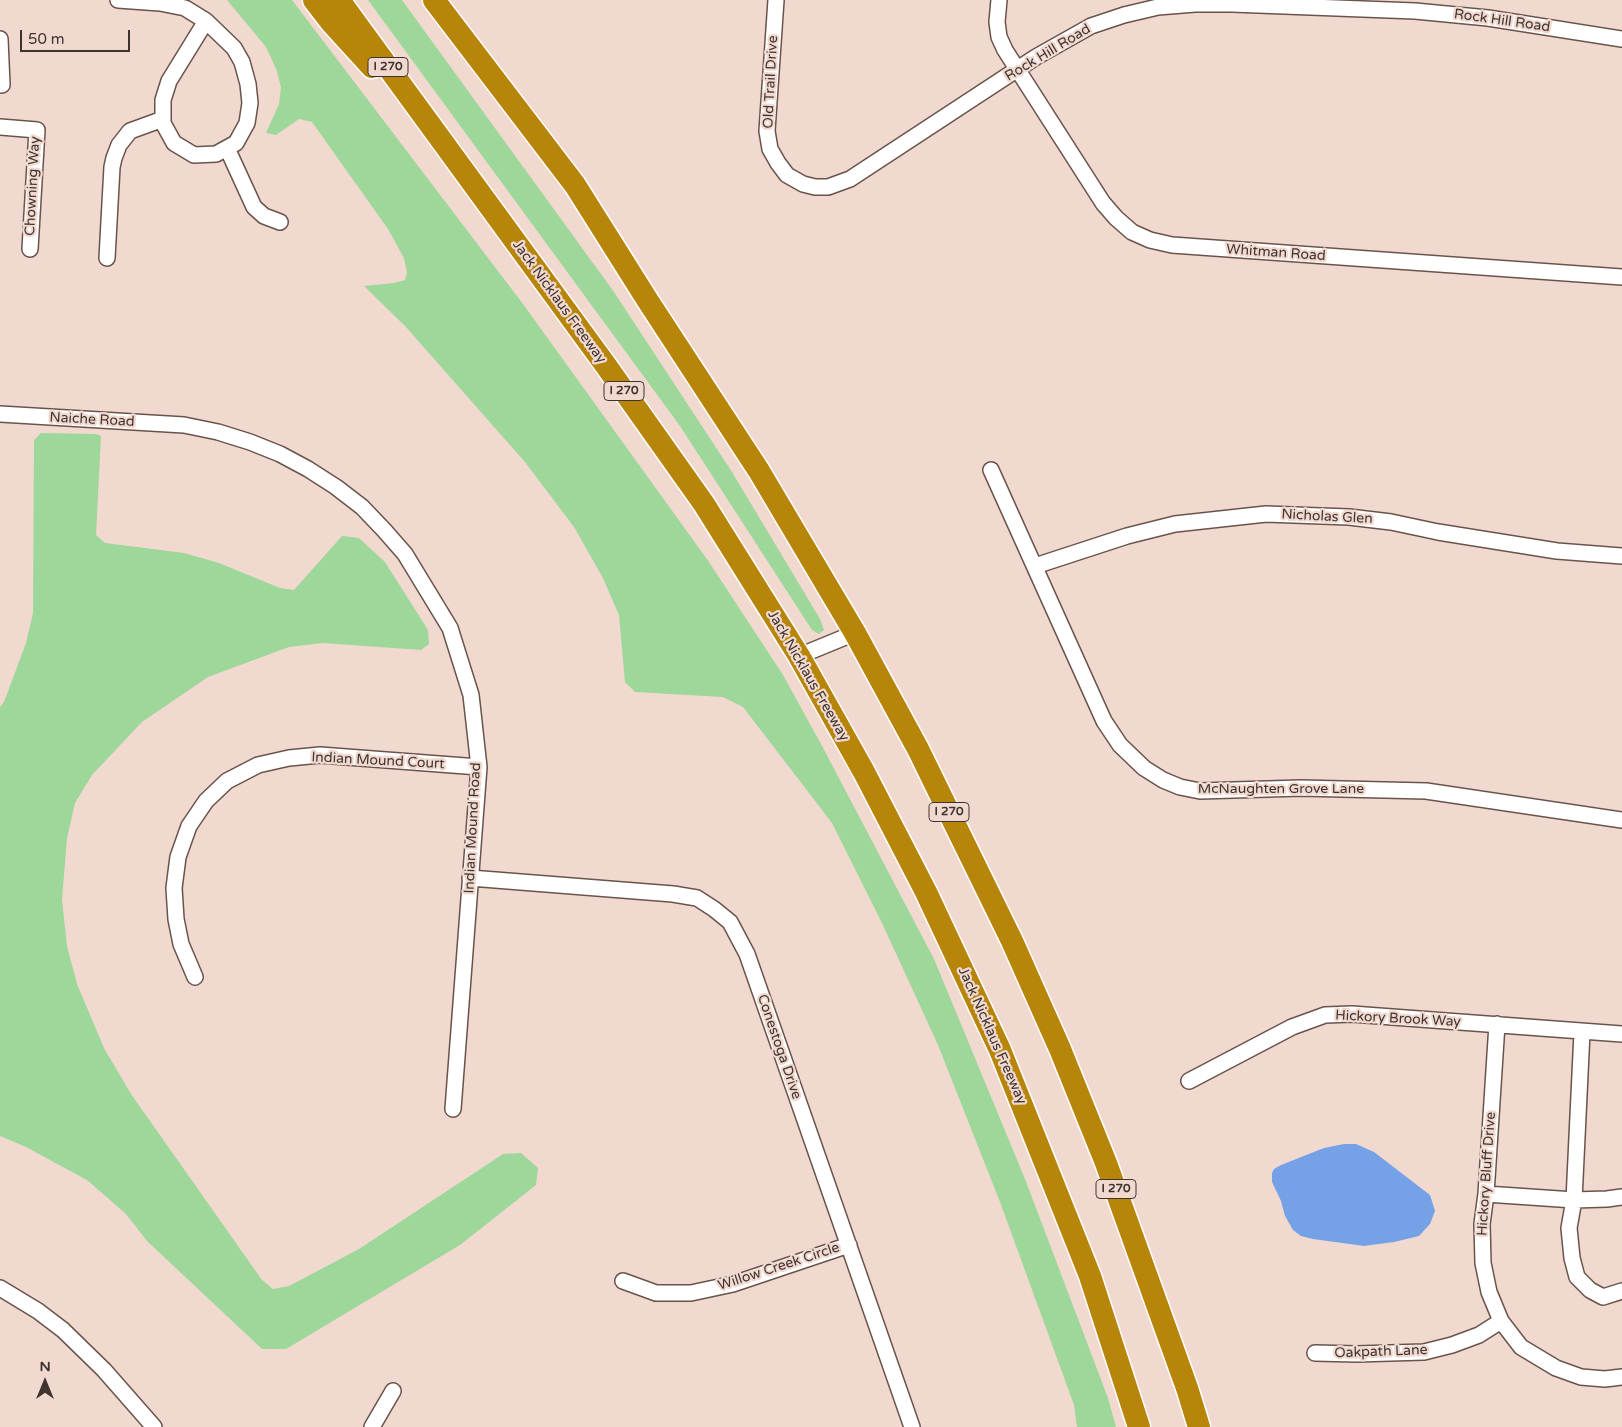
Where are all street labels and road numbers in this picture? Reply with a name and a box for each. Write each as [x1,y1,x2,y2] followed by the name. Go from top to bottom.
[1453,6,1551,36] street label: Rock Hill Road
[1002,21,1094,85] street label: Rock Hill Road
[760,35,782,129] street label: Old Trail Drive
[368,58,408,76] road number: I 270
[22,136,44,236] street label: Chowning Way
[509,237,609,367] street label: Jack Nicklaus Freeway
[1226,241,1326,265] street label: Whitman Road
[604,382,644,401] road number: I 270
[49,409,135,431] street label: Naiche Road
[1281,506,1373,528] street label: Nicholas Glen
[764,608,852,744] street label: Jack Nicklaus Freeway
[311,749,445,773] street label: Indian Mound Court
[461,762,485,894] street label: Indian Mound Road
[1198,781,1364,797] street label: McNaughten Grove Lane
[929,802,969,822] road number: I 270
[954,965,1030,1107] street label: Jack Nicklaus Freeway
[753,992,805,1102] street label: Conestoga Drive
[1335,1007,1461,1031] street label: Hickory Brook Way
[1474,1111,1500,1237] street label: Hickory Bluff Drive
[1096,1180,1136,1198] road number: I 270
[716,1239,842,1295] street label: Willow Creek Circle
[1334,1342,1428,1362] street label: Oakpath Lane

